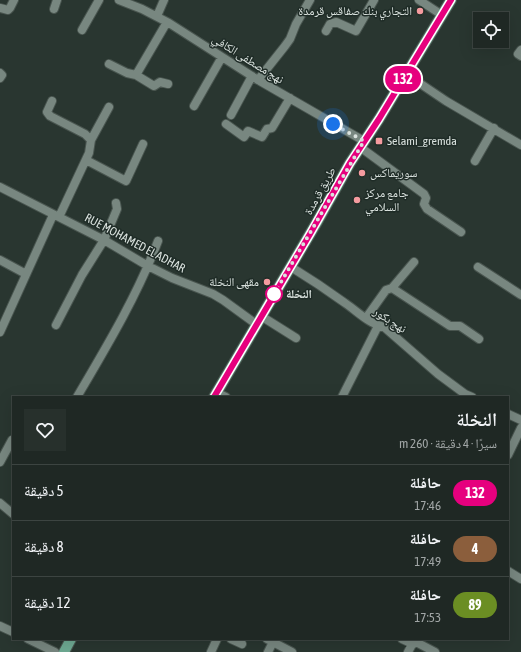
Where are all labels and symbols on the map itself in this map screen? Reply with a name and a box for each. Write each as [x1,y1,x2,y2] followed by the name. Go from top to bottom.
[298,4,412,21] place label: التجاري بنك صفاقس قرمدة
[415,6,425,16] marker: التجاري بنك صفاقس قرمدة
[208,31,286,89] street label: نهج مصطفى الكافي
[380,66,426,92] line badge: 132
[323,114,343,134] your location
[387,134,457,148] place label: Selami_gremda
[374,136,384,146] marker: Selami_gremda
[301,165,339,217] street label: طريق قرمدة
[370,166,418,180] place label: سوريماكس
[357,168,367,178] marker: سوريماكس
[364,186,409,217] place label: جامع مركز السلامي
[352,195,362,205] marker: جامع مركز السلامي
[82,211,188,275] street label: RUE MOHAMED EL ADHAR
[209,275,259,289] place label: مقهى النخلة
[262,277,272,287] marker: مقهى النخلة
[265,285,283,303] marker: النخلة
[286,287,312,301] place label: النخلة
[370,304,409,336] street label: نهج بكور

